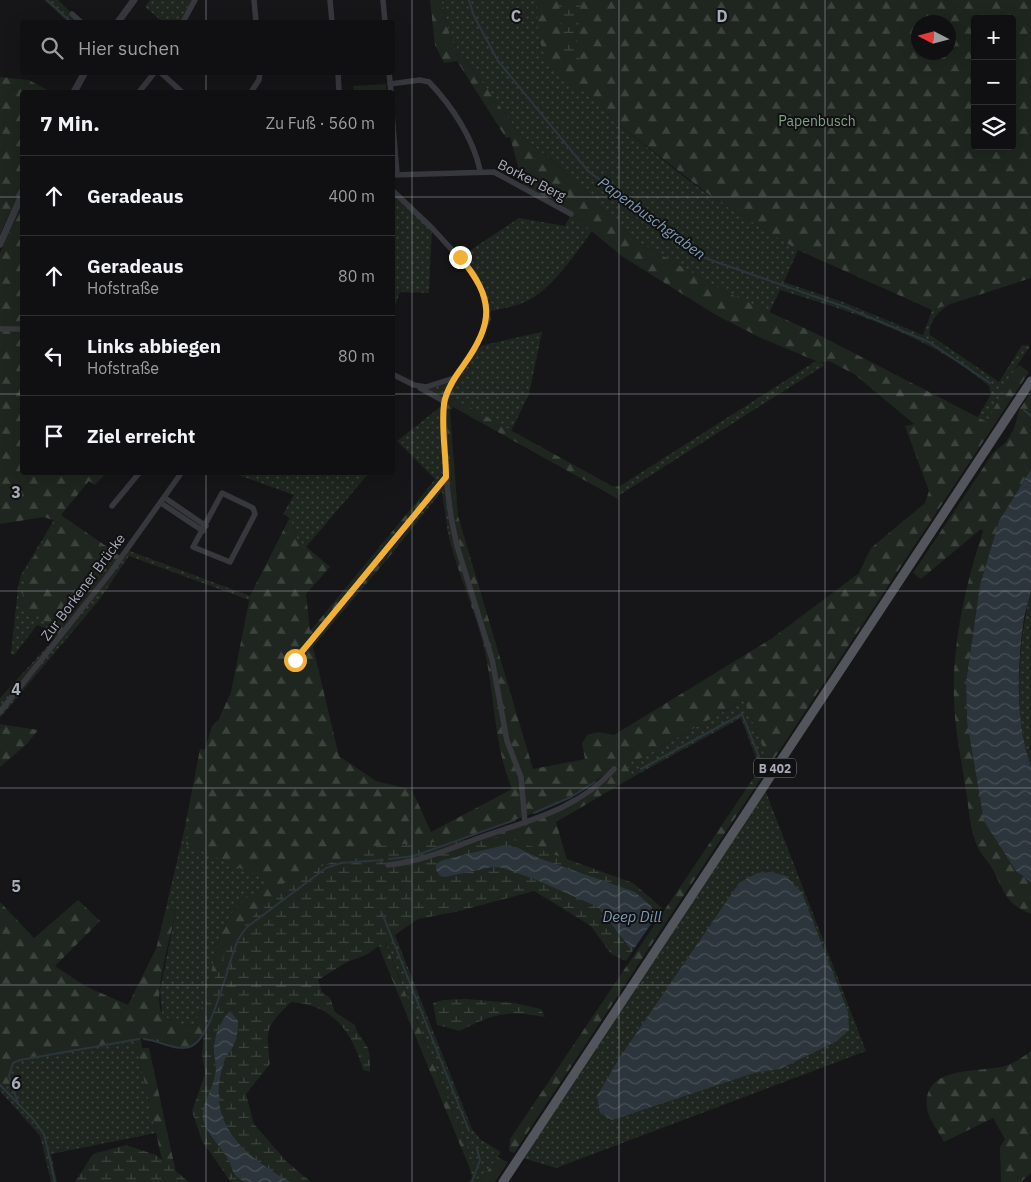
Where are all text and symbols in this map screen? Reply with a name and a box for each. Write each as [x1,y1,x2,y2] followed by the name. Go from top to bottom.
[511,6,521,26] text: C
[716,6,728,26] text: D
[911,15,956,60] north arrow
[971,15,1016,150] map controls
[971,15,1016,60] button: +
[20,20,395,75] search box
[38,34,66,62] icon: search
[78,36,180,60] text: Hier suchen
[971,60,1016,105] button: −
[971,105,1016,150] button: layers
[40,109,100,137] text: 7 Min.
[778,112,856,130] park label: Papenbusch
[266,113,375,133] text: Zu Fuß · 560 m
[495,155,570,205] street label: Borker Berg
[595,173,709,263] water label: Papenbuschgraben
[40,182,68,210] icon: ahead
[87,184,184,208] text: Geradeaus
[328,186,375,206] text: 400 m
[449,246,472,269] route end
[87,254,184,278] text: Geradeaus
[40,262,68,290] icon: ahead
[338,266,375,286] text: 80 m
[87,278,159,298] text: Hofstraße
[87,334,221,358] text: Links abbiegen
[40,342,68,370] icon: left
[338,346,375,366] text: 80 m
[87,358,159,378] text: Hofstraße
[40,422,68,450] icon: arrive
[87,424,195,448] text: Ziel erreicht
[11,482,21,502] text: 3
[37,530,129,644] street label: Zur Borkener Brücke
[284,649,307,672] route start
[11,679,21,699] text: 4
[754,758,796,778] road number: B 402
[11,876,21,896] text: 5
[603,907,661,926] water label: Deep Dill
[11,1073,21,1093] text: 6

